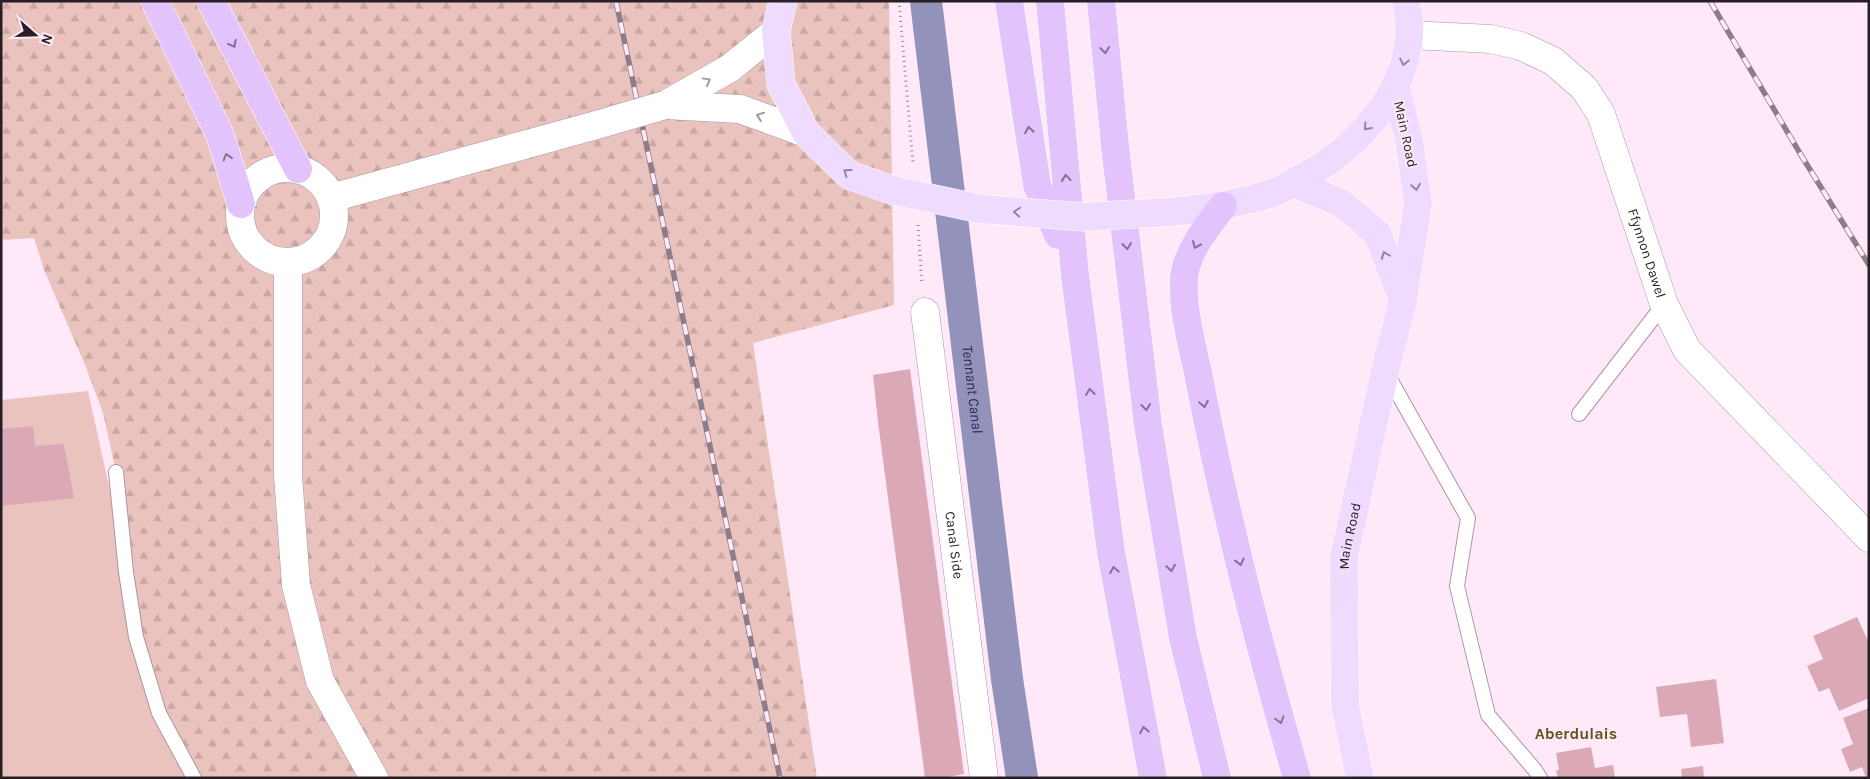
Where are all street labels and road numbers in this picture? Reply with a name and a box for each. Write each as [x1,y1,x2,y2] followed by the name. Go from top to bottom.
[1390,99,1421,169] street label: Main Road
[1624,206,1669,300] street label: Ffynnon Dawel
[1336,501,1365,569] street label: Main Road
[941,510,967,580] street label: Canal Side

